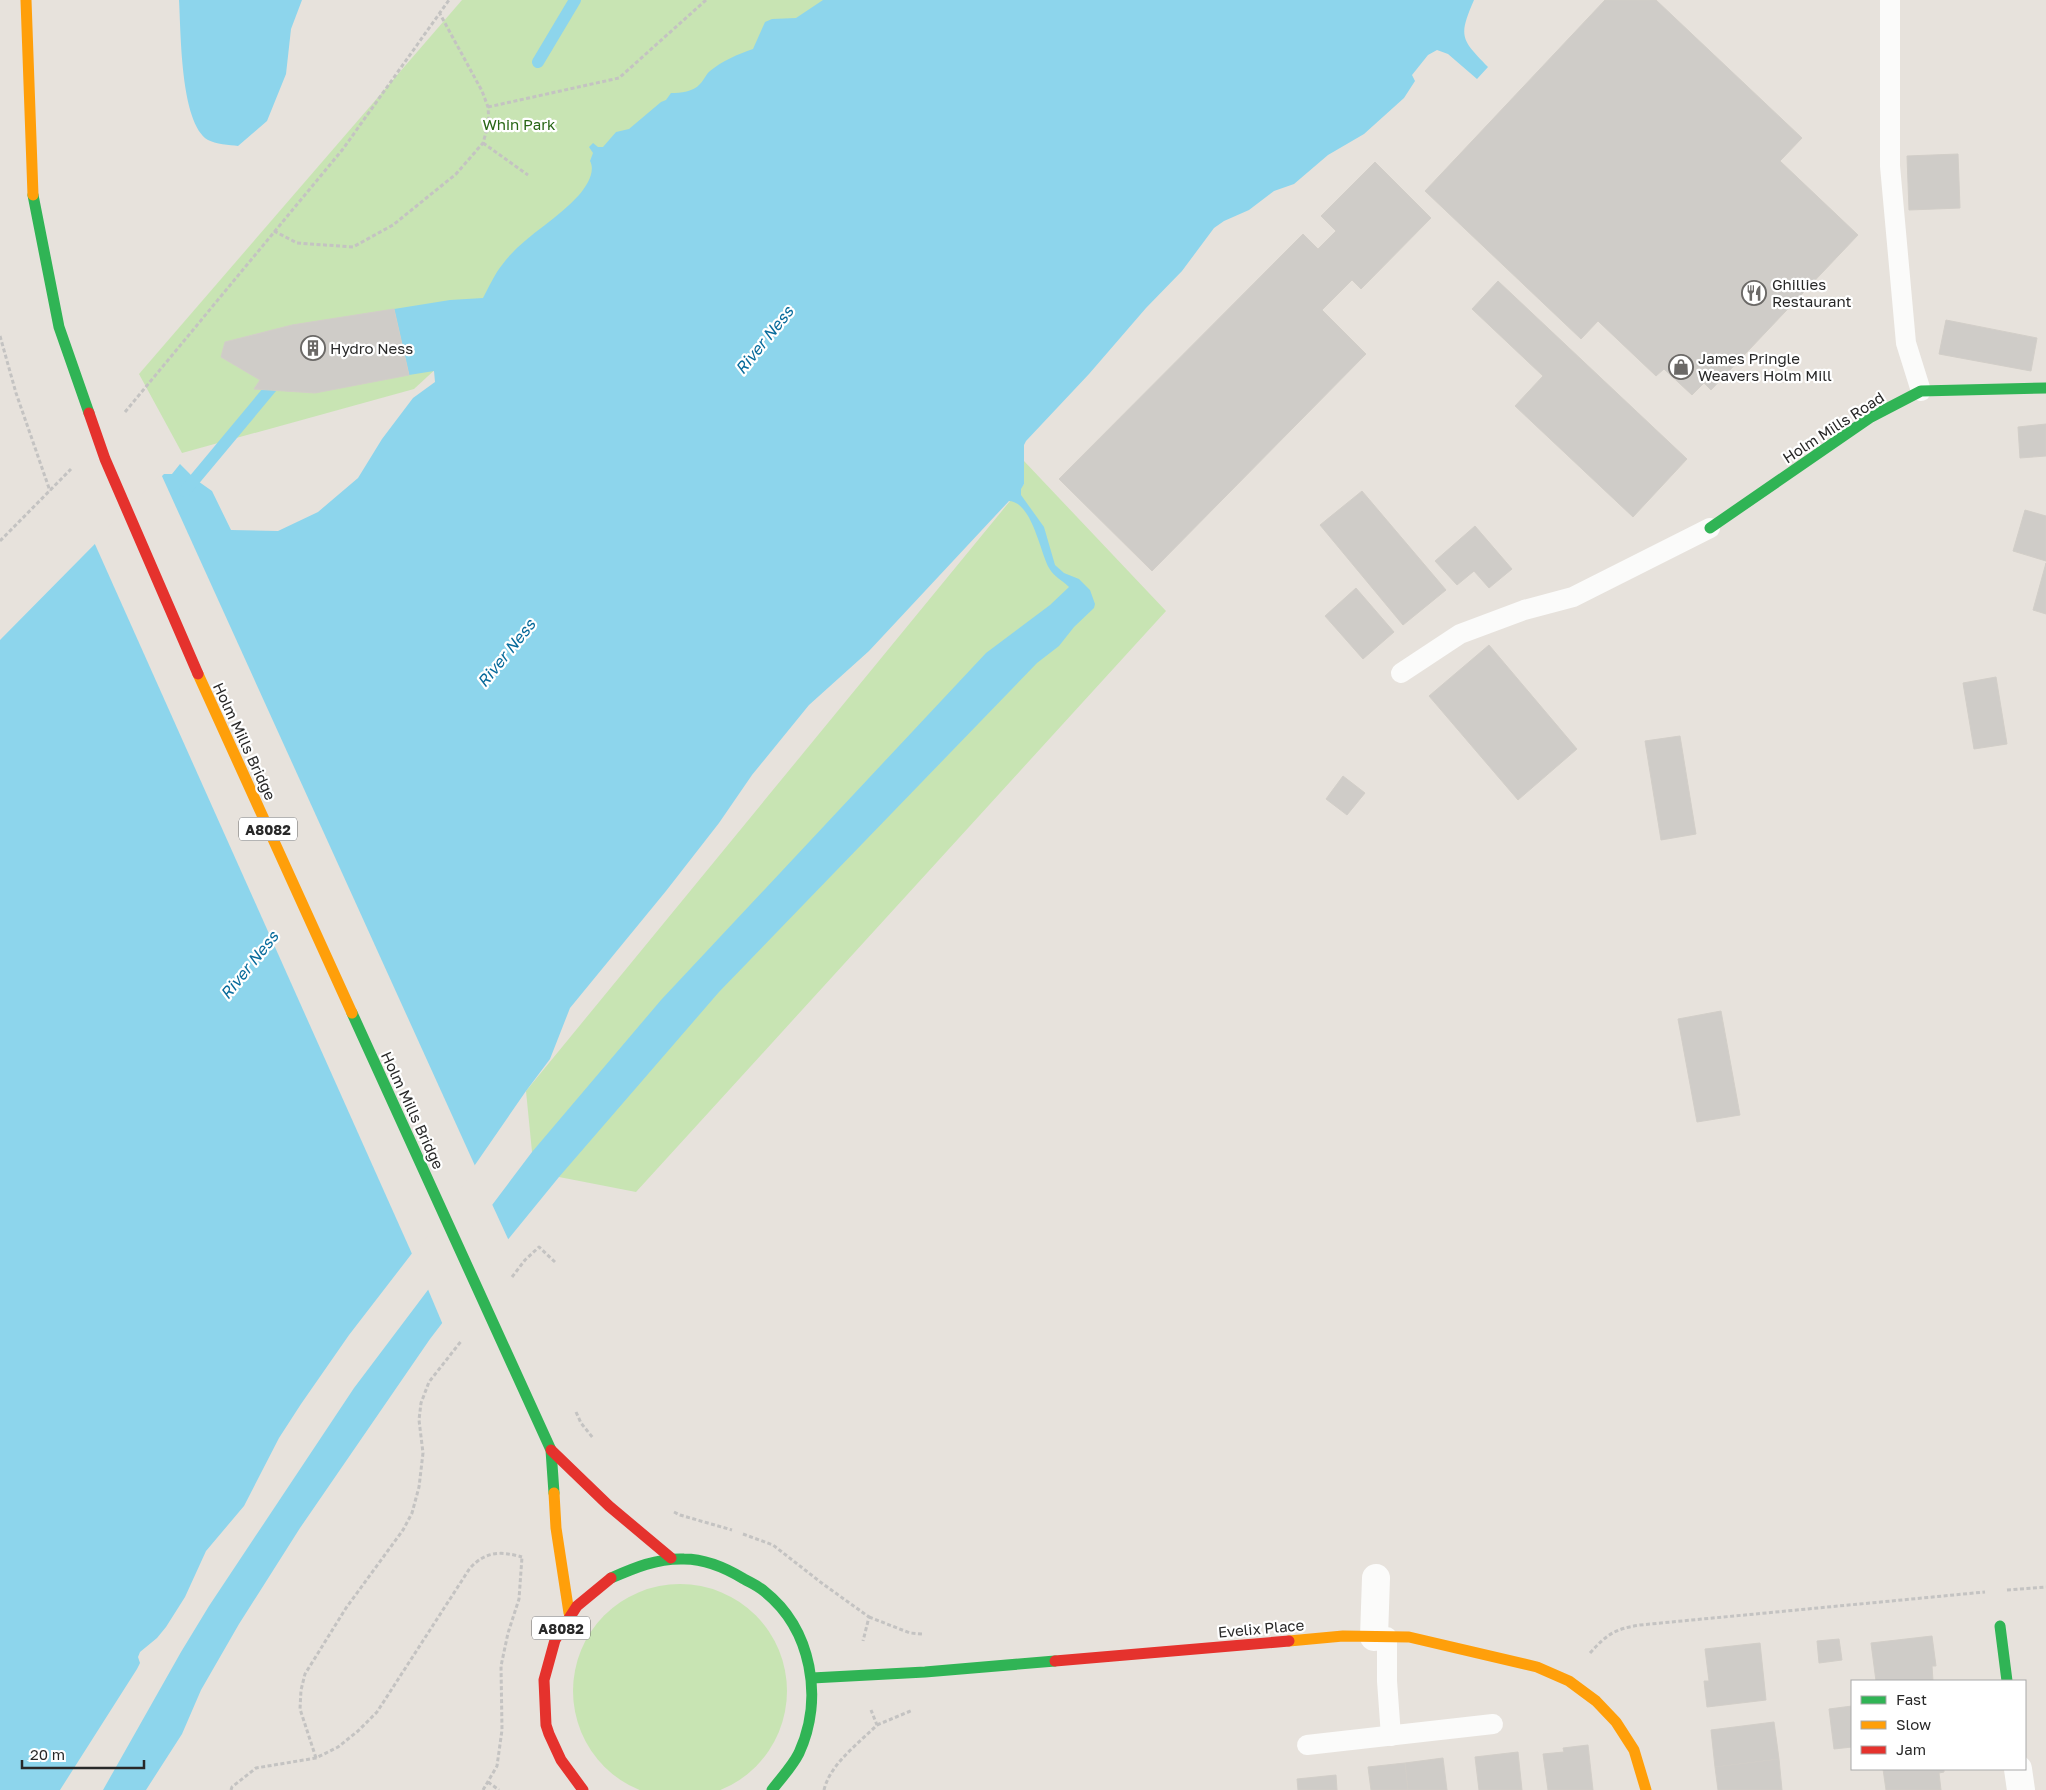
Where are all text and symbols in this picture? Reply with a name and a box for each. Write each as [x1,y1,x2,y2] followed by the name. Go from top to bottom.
[482,115,556,133] park label: Whin Park
[1772,275,1852,310] place label: Ghillies Restaurant
[1741,280,1767,306] restaurant icon: Ghillies Restaurant
[731,301,798,378] water label: River Ness
[300,335,326,361] building icon: Hydro Ness
[330,339,413,357] place label: Hydro Ness
[1698,349,1832,384] place label: James Pringle Weavers Holm Mill
[1668,354,1694,380] shop icon: James Pringle Weavers Holm Mill
[1779,388,1887,466] street label: Holm Mills Road
[473,614,540,691] water label: River Ness
[210,679,280,803] street label: Holm Mills Bridge
[239,818,297,841] road number: A8082
[216,926,283,1003] water label: River Ness
[378,1048,448,1172] street label: Holm Mills Bridge
[1217,1615,1305,1641] street label: Evelix Place
[532,1616,590,1640] road number: A8082
[1851,1680,2026,1770] legend
[1896,1690,1927,1708] text: Fast
[1896,1715,1931,1733] text: Slow
[22,1738,145,1770] scale bar
[1896,1740,1926,1758] text: Jam
[30,1745,65,1763] text: 20 m

